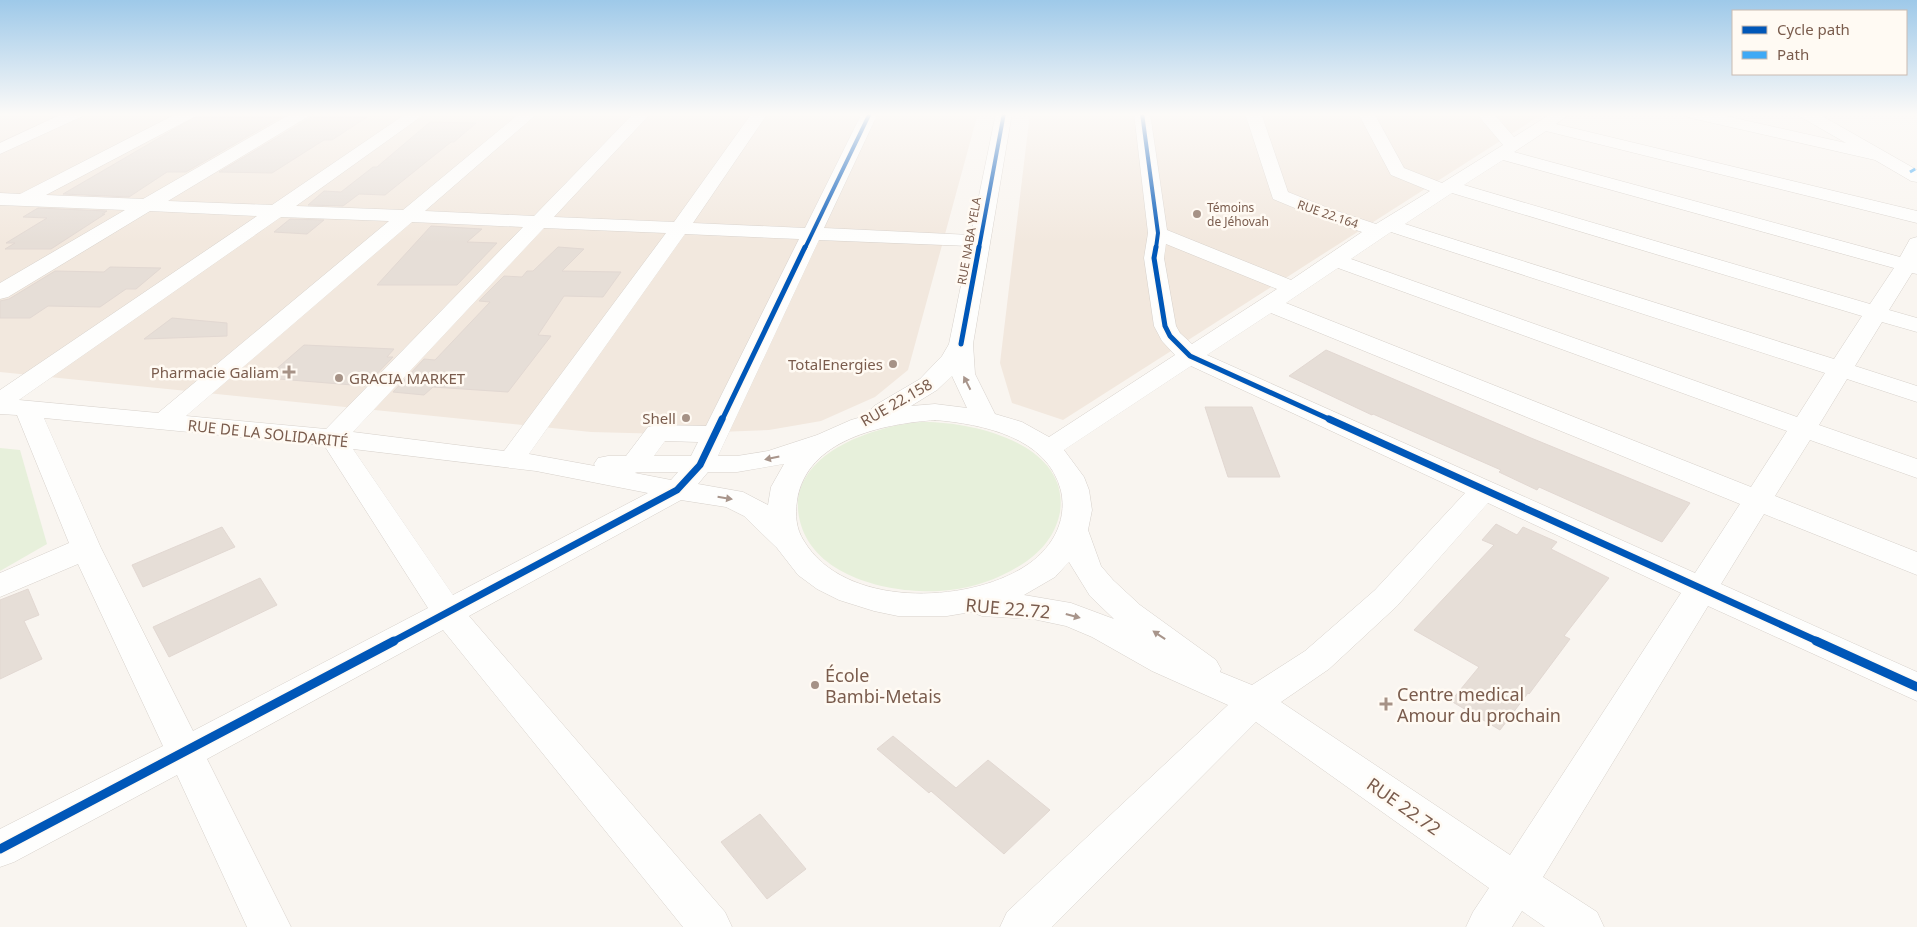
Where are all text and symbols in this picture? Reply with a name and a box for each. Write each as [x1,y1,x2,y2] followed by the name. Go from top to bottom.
[1732,10,1907,75] legend
[1777,19,1850,39] text: Cycle path
[1777,44,1809,64] text: Path
[953,195,985,286] street label: RUE NABA YELA
[1295,196,1361,232] street label: RUE 22.164
[1207,199,1269,230] place label: Témoins de Jéhovah
[1191,208,1203,220] marker: Témoins de Jéhovah
[788,354,883,374] place label: TotalEnergies
[887,358,899,370] marker: TotalEnergies
[151,362,279,382] place label: Pharmacie Galiam
[283,366,295,378] marker: Pharmacie Galiam
[349,368,466,388] place label: GRACIA MARKET
[333,372,345,384] marker: GRACIA MARKET
[857,373,935,431] street label: RUE 22.158
[963,376,971,390] one-way arrow
[642,408,676,428] place label: Shell
[680,412,692,424] marker: Shell
[187,415,349,451] street label: RUE DE LA SOLIDARITÉ
[764,455,780,463] one-way arrow
[718,494,734,502] one-way arrow
[965,592,1051,624] street label: RUE 22.72
[1065,613,1080,621] one-way arrow
[1152,630,1165,640] one-way arrow
[825,663,941,708] place label: École Bambi-Metais
[809,679,821,691] marker: École Bambi-Metais
[1397,682,1561,727] place label: Centre medical Amour du prochain
[1379,697,1393,711] marker: Centre medical Amour du prochain
[1362,772,1446,840] street label: RUE 22.72

